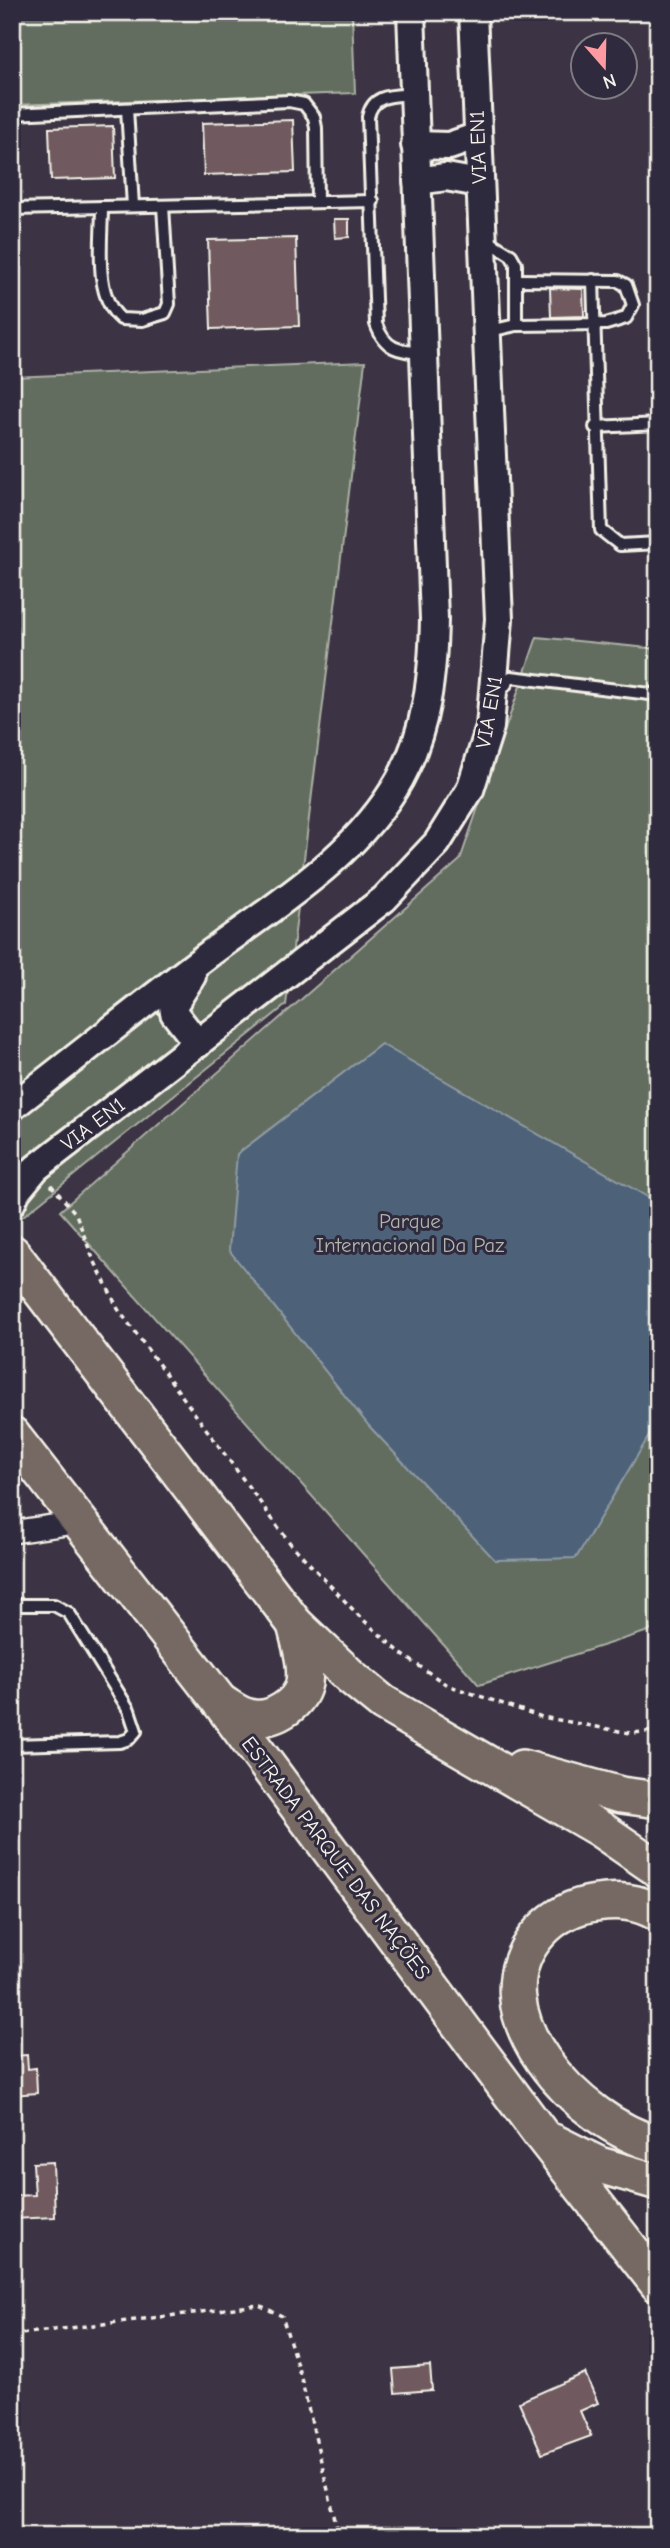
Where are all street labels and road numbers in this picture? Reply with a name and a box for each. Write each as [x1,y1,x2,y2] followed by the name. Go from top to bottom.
[465,110,491,184] street label: VIA EN1
[471,674,507,750] street label: VIA EN1
[56,1092,130,1156] street label: VIA EN1
[237,1732,435,1984] street label: ESTRADA PARQUE DAS NAÇÕES

